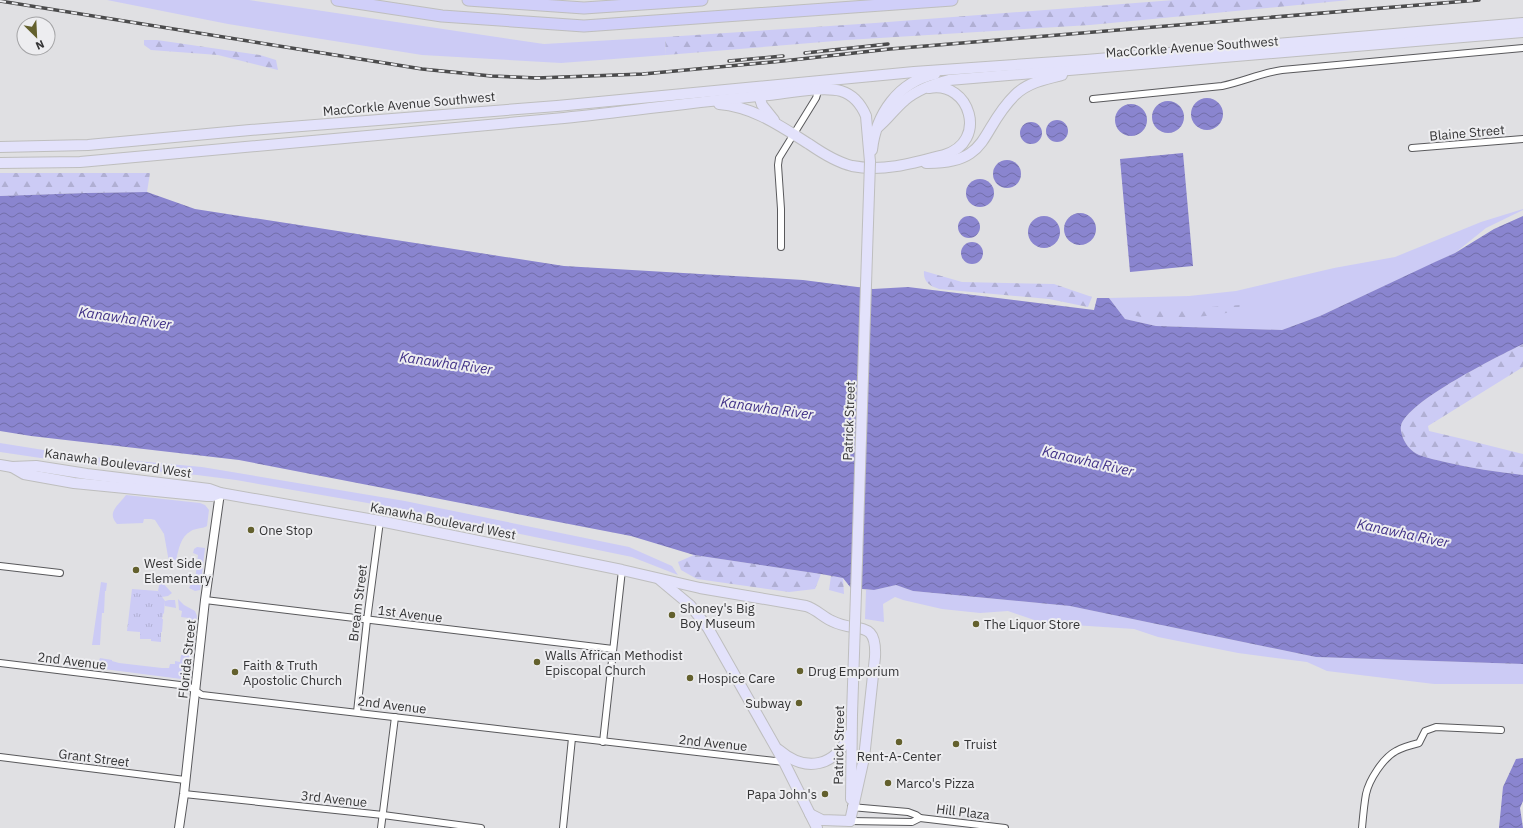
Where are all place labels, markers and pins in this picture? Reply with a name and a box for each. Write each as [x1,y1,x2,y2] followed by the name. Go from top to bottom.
[259,522,313,539] place label: One Stop
[246,525,256,535] marker: One Stop
[144,555,212,587] place label: West Side Elementary
[131,565,141,575] marker: West Side Elementary
[680,600,755,632] place label: Shoney's Big Boy Museum
[667,610,677,620] marker: Shoney's Big Boy Museum
[984,616,1080,633] place label: The Liquor Store
[971,619,981,629] marker: The Liquor Store
[545,647,683,679] place label: Walls African Methodist Episcopal Church
[243,657,342,689] place label: Faith & Truth Apostolic Church
[532,657,542,667] marker: Walls African Methodist Episcopal Church
[808,663,899,680] place label: Drug Emporium
[795,666,805,676] marker: Drug Emporium
[230,667,240,677] marker: Faith & Truth Apostolic Church
[698,670,775,687] place label: Hospice Care
[685,673,695,683] marker: Hospice Care
[745,695,791,712] place label: Subway
[794,698,804,708] marker: Subway
[964,736,997,753] place label: Truist
[894,737,904,747] marker: Rent-A-Center
[951,739,961,749] marker: Truist
[857,748,941,765] place label: Rent-A-Center
[896,775,974,792] place label: Marco's Pizza
[883,778,893,788] marker: Marco's Pizza
[747,786,817,803] place label: Papa John's
[820,789,830,799] marker: Papa John's

